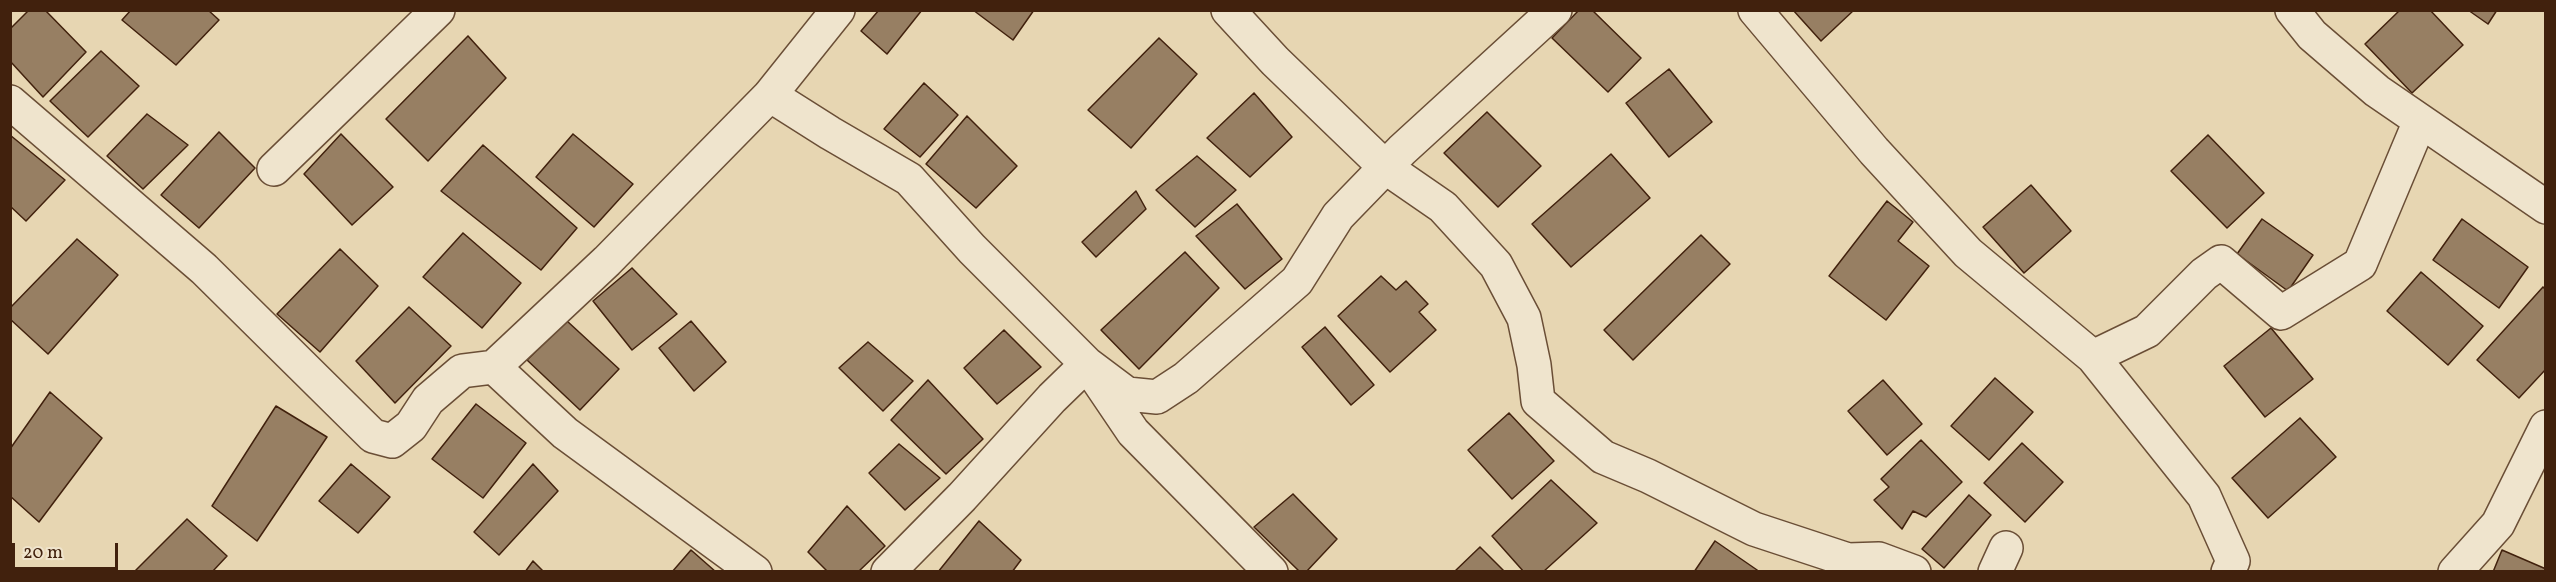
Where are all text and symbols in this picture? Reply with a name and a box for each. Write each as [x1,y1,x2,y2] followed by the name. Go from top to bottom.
[15,531,122,569] scale bar
[23,541,63,566] text: 20 m

